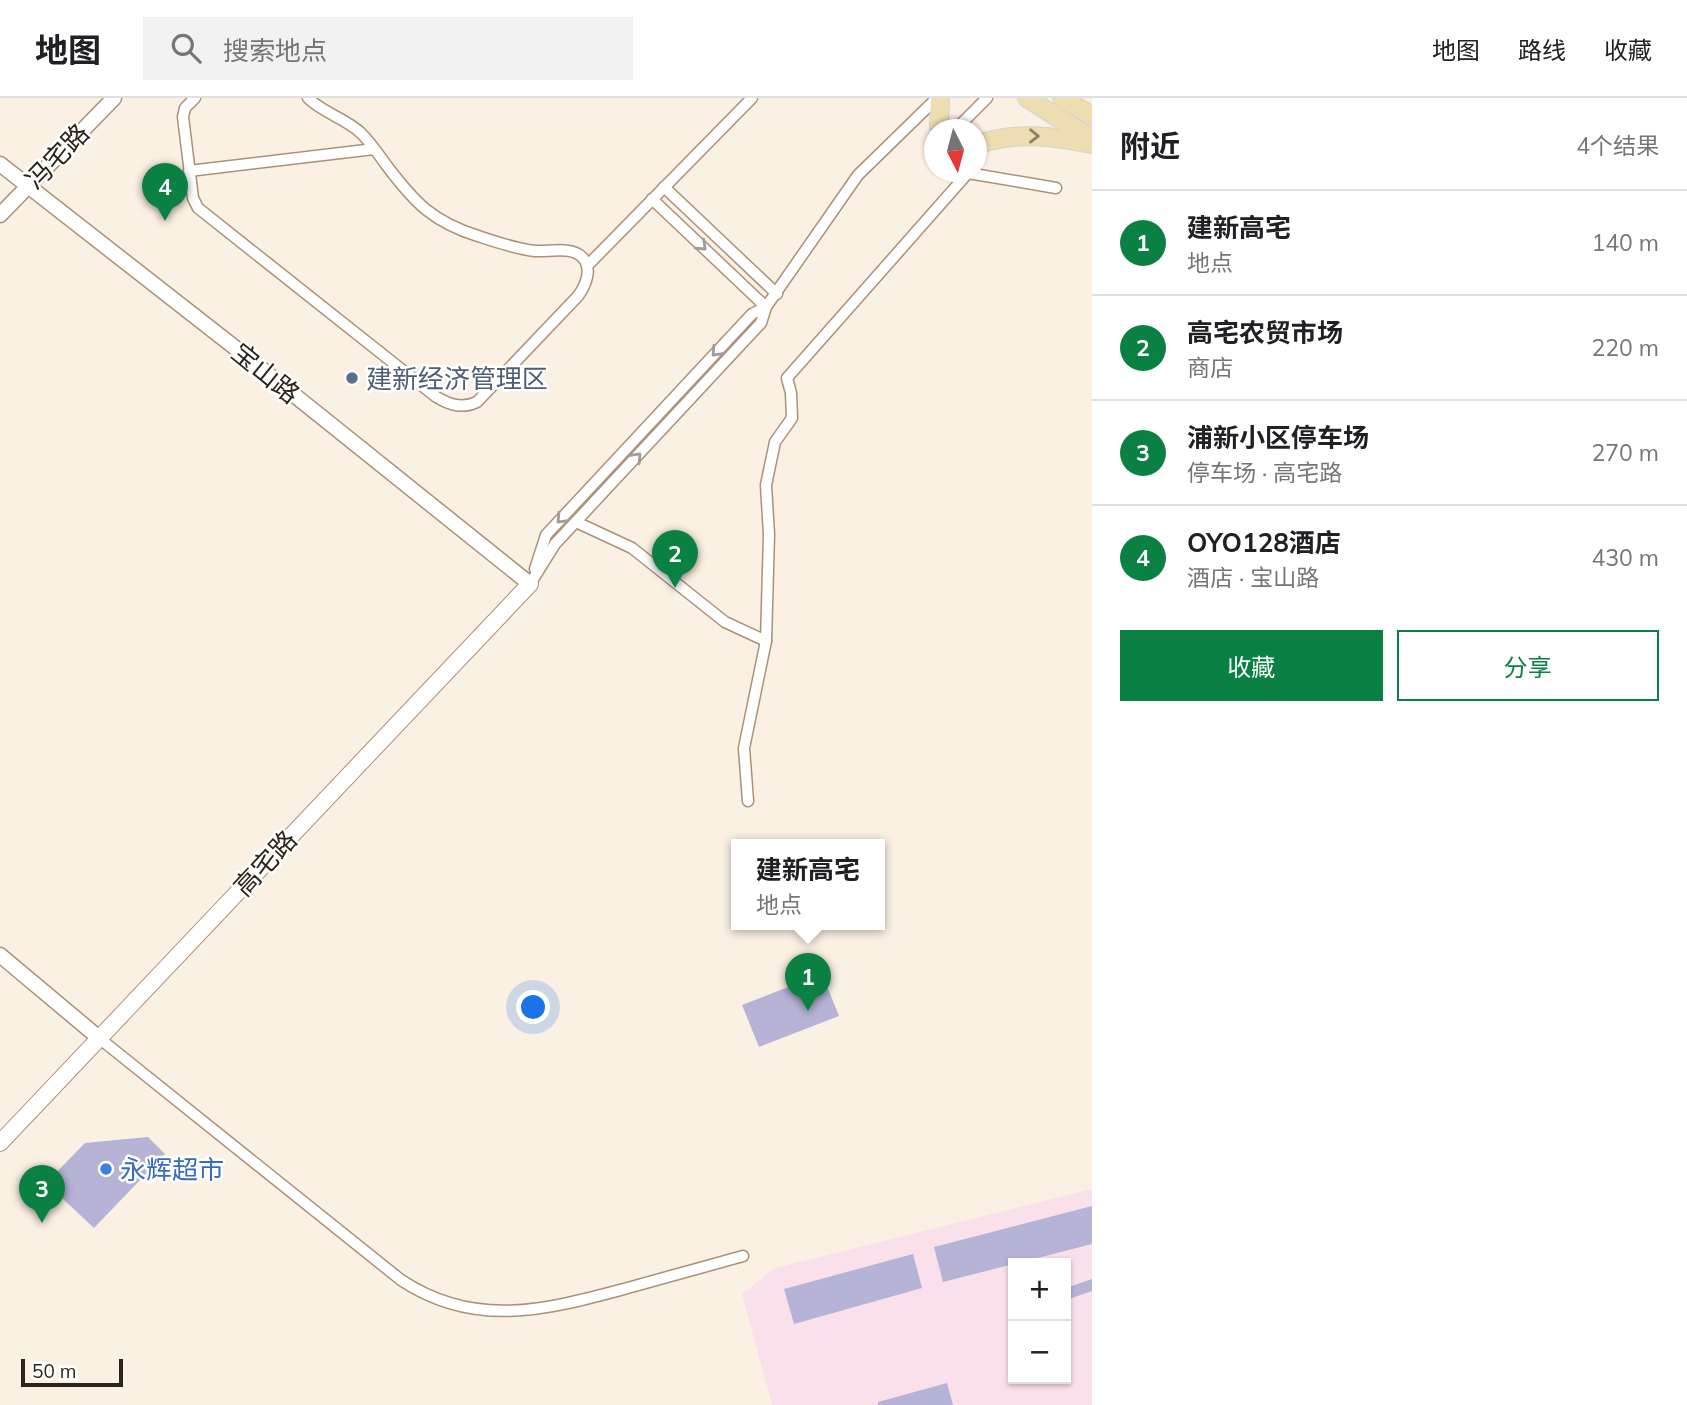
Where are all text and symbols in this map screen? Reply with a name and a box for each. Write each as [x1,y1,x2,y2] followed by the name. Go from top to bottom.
[143,17,633,80] search box
[35,29,101,70] text: 地图
[167,29,205,67] icon: search
[223,34,327,67] text: 搜索地点
[1432,35,1480,65] text: 地图
[1518,35,1566,65] text: 路线
[1604,35,1652,65] text: 收藏
[18,116,96,196] street label: 冯宅路
[924,119,987,182] north arrow
[1120,127,1180,165] text: 附近
[1029,128,1040,144] one-way arrow
[1576,131,1659,160] text: 4个结果
[142,163,188,221] pin: 4
[1187,211,1291,244] text: 建新高宅
[1136,228,1150,257] text: 1
[1591,228,1659,257] text: 140 m
[694,238,707,251] one-way arrow
[1187,248,1233,277] text: 地点
[1187,316,1343,349] text: 高宅农贸市场
[1136,333,1150,362] text: 2
[1591,333,1659,362] text: 220 m
[225,336,307,410] street label: 宝山路
[712,344,725,357] one-way arrow
[1187,353,1233,382] text: 商店
[366,362,548,395] place label: 建新经济管理区
[344,370,360,386] marker: 建新经济管理区
[1187,421,1369,454] text: 浦新小区停车场
[1136,438,1150,467] text: 3
[1591,438,1659,467] text: 270 m
[628,452,641,465] one-way arrow
[1187,458,1342,487] text: 停车场 · 高宅路
[557,511,569,524] one-way arrow
[1187,526,1341,559] text: OYO128酒店
[652,530,698,588] pin: 2
[1136,543,1150,572] text: 4
[1591,543,1659,572] text: 430 m
[1187,563,1319,592] text: 酒店 · 宝山路
[1120,630,1383,701] button: 收藏
[1397,630,1659,701] button: 分享
[226,823,304,903] street label: 高宅路
[731,839,885,930] popup
[756,853,860,886] text: 建新高宅
[756,890,802,919] text: 地点
[785,953,831,1011] pin: 1
[516,990,550,1024] your location
[120,1153,224,1186] place label: 永辉超市
[98,1161,114,1177] marker: 永辉超市
[19,1165,65,1223] pin: 3
[1008,1258,1071,1384] map controls
[1008,1258,1071,1321] button: +
[1008,1321,1071,1384] button: −
[21,1356,122,1388] scale bar
[32,1359,76,1383] text: 50 m

